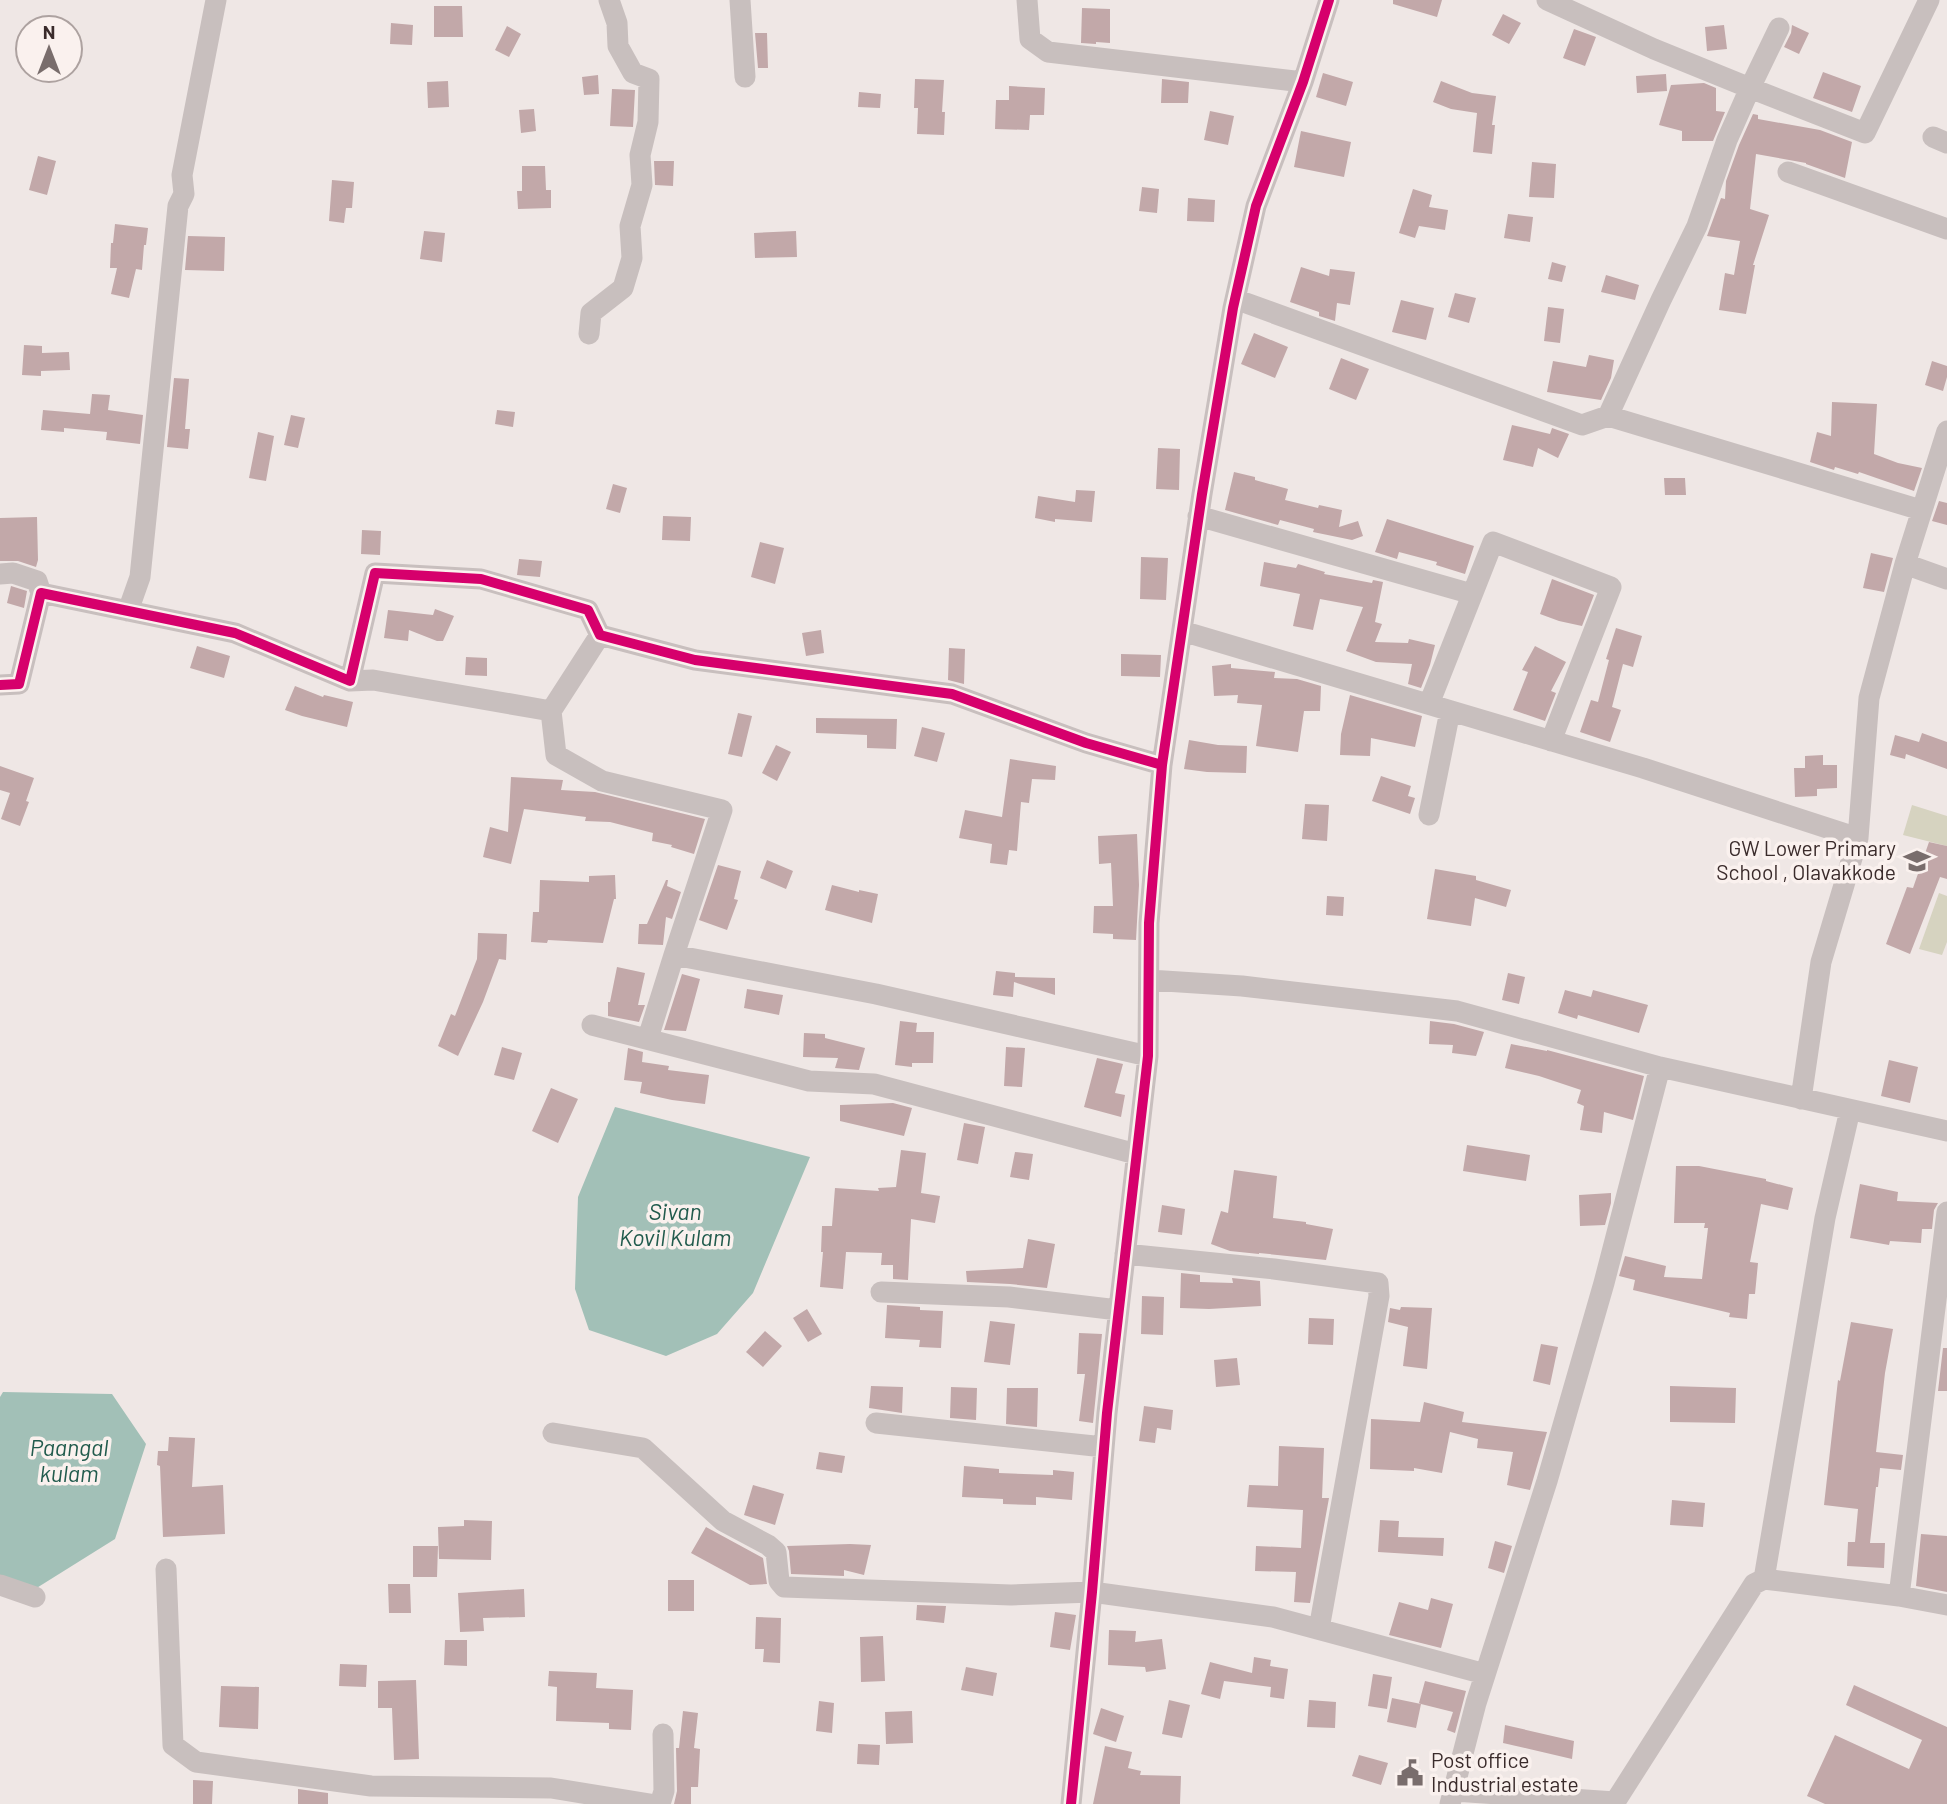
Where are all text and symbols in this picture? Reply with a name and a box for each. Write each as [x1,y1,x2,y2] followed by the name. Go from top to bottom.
[14,14,84,84] north arrow
[43,20,55,43] text: N
[1716,835,1896,884] place label: GW Lower Primary School , Olavakkode
[1902,846,1932,876] school or university icon: GW Lower Primary School , Olavakkode
[619,1197,731,1251] water label: Sivan Kovil Kulam
[30,1433,108,1487] water label: Paangal kulam
[1431,1747,1579,1796] place label: Post office Industrial estate
[1395,1758,1425,1788] public building icon: Post office Industrial estate

